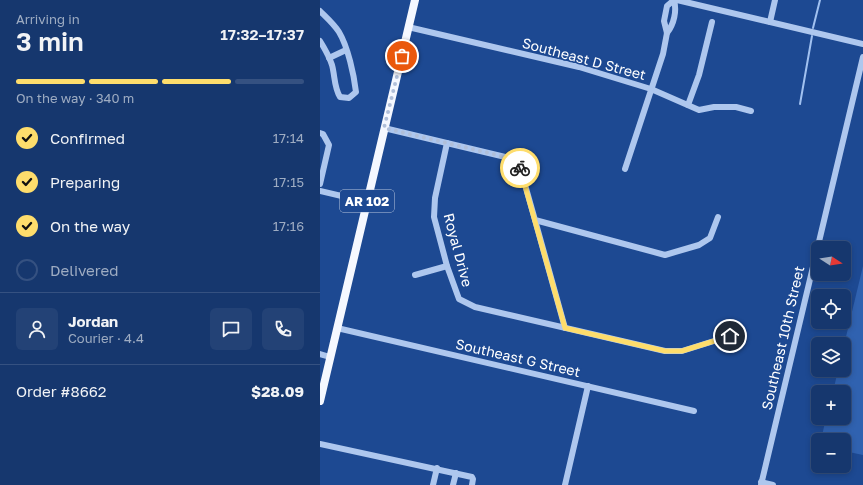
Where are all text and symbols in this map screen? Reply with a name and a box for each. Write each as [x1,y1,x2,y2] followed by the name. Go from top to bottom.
[16,11,80,27] text: Arriving in
[220,25,304,43] text: 17:32–17:37
[16,26,84,57] text: 3 min
[520,34,648,83] street label: Southeast D Street
[385,39,419,73] pin
[391,45,413,67] icon: bag
[16,90,134,106] text: On the way · 340 m
[16,127,38,149] icon: check
[50,129,125,147] text: Confirmed
[273,130,304,146] text: 17:14
[500,148,540,188] courier
[509,157,531,179] icon: bike
[16,171,38,193] icon: check
[50,173,120,191] text: Preparing
[273,174,304,190] text: 17:15
[340,190,394,212] road number: AR 102
[441,211,476,289] street label: Royal Drive
[16,215,38,237] icon: check
[50,217,130,235] text: On the way
[273,218,304,234] text: 17:16
[811,241,851,281] north arrow
[811,241,851,473] map controls
[50,261,118,279] text: Delivered
[758,264,807,412] street label: Southeast 10th Street
[811,289,851,329] button: locate
[16,308,58,350] button: person
[210,308,252,350] button: chat
[262,308,304,350] button: phone
[68,312,118,330] text: Jordan
[713,319,747,353] pin
[719,325,741,347] icon: home
[68,330,144,346] text: Courier · 4.4
[454,335,582,380] street label: Southeast G Street
[811,337,851,377] button: layers
[16,382,107,400] text: Order #8662
[251,382,304,400] text: $28.09
[811,385,851,425] button: +
[811,433,851,473] button: −

